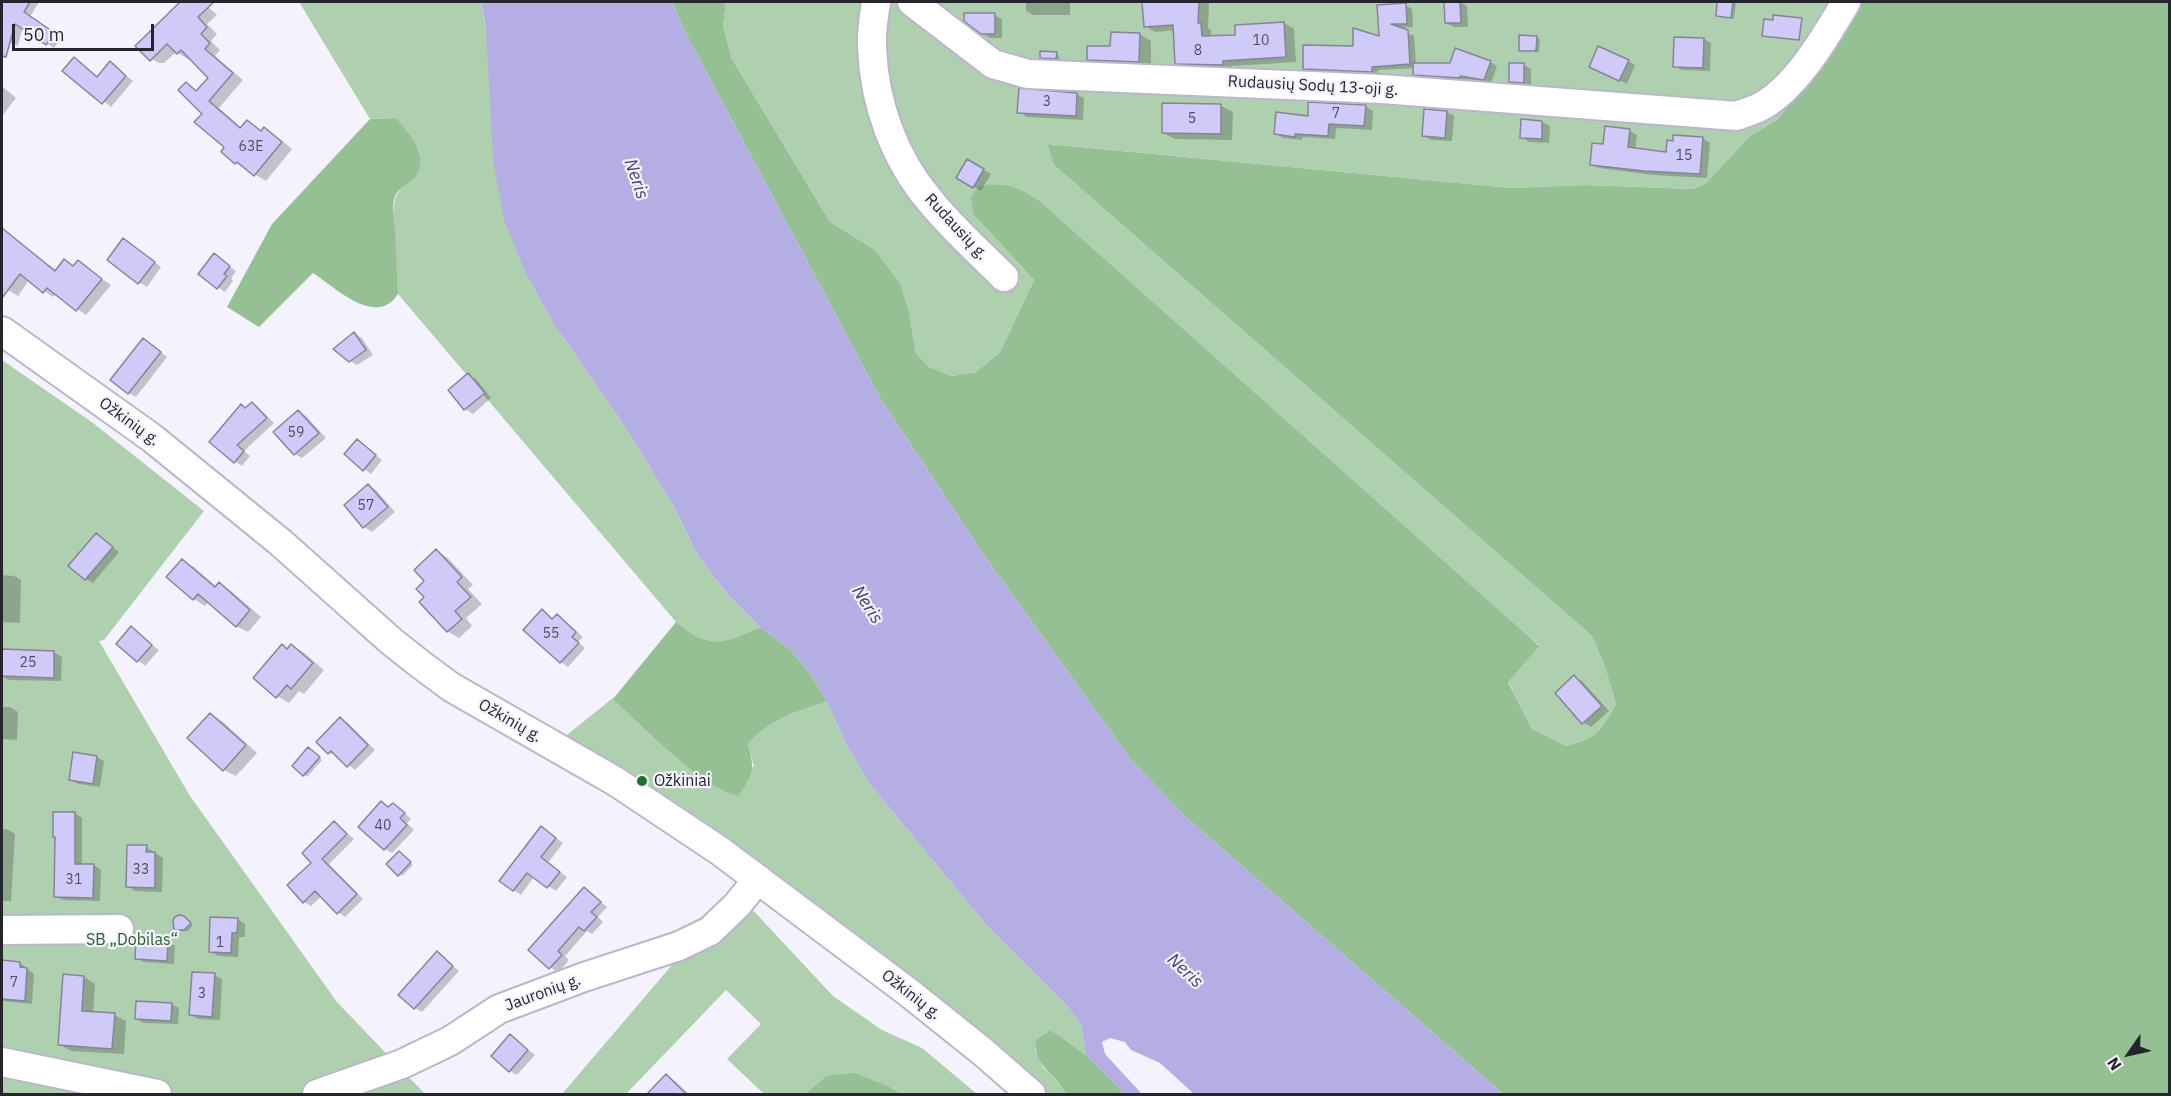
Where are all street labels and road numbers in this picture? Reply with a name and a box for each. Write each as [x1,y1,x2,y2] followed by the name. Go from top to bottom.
[1227,72,1399,100] street label: Rudausių Sodų 13-oji g.
[920,190,992,264] street label: Rudausių g.
[95,394,163,450] street label: Ožkinių g.
[475,695,545,747] street label: Ožkinių g.
[877,966,945,1024] street label: Ožkinių g.
[502,970,584,1016] street label: Jauronių g.

